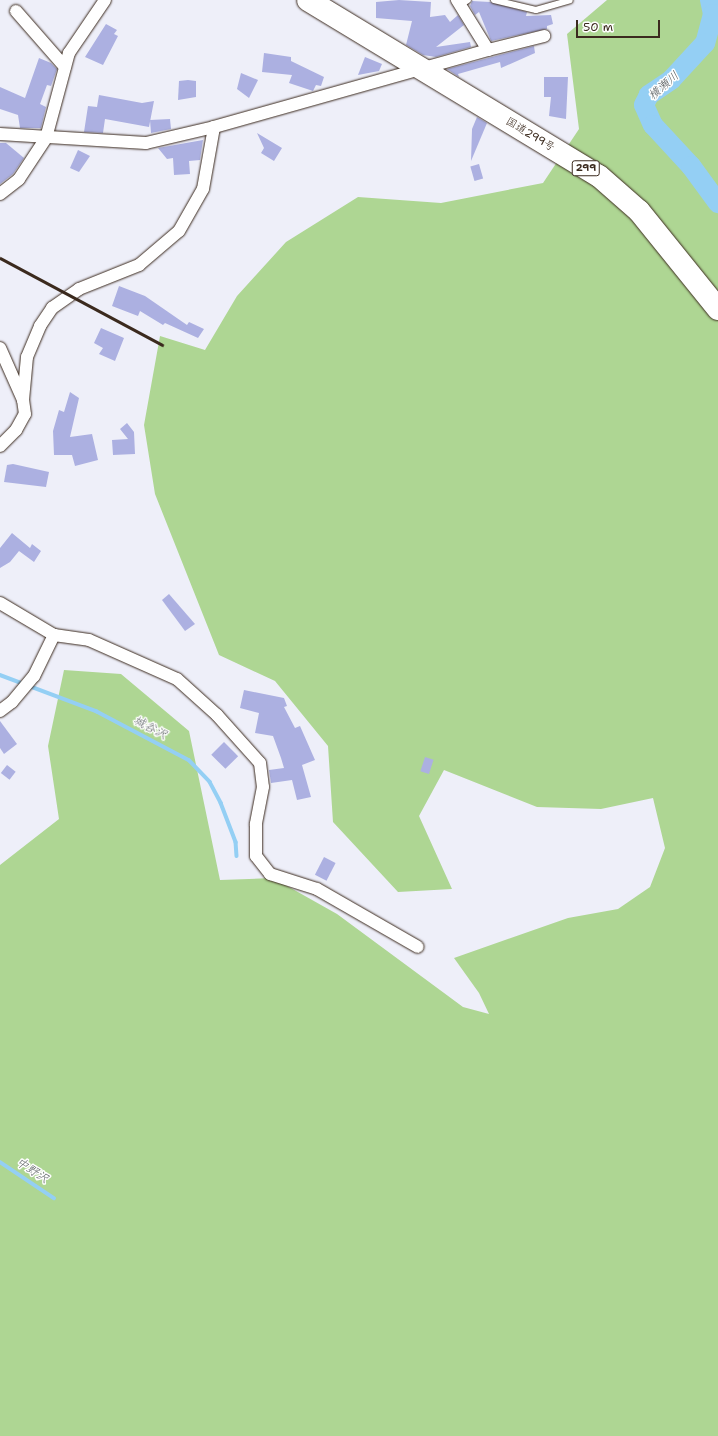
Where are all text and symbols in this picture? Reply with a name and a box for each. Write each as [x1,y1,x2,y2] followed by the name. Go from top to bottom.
[578,12,662,38] scale bar
[583,19,613,35] text: 50 m
[646,69,682,103] water label: 横瀬川
[503,115,557,155] street label: 国道299号
[571,160,601,176] road number: 299
[131,713,169,743] water label: 城谷沢
[13,1155,51,1187] water label: 中野沢

